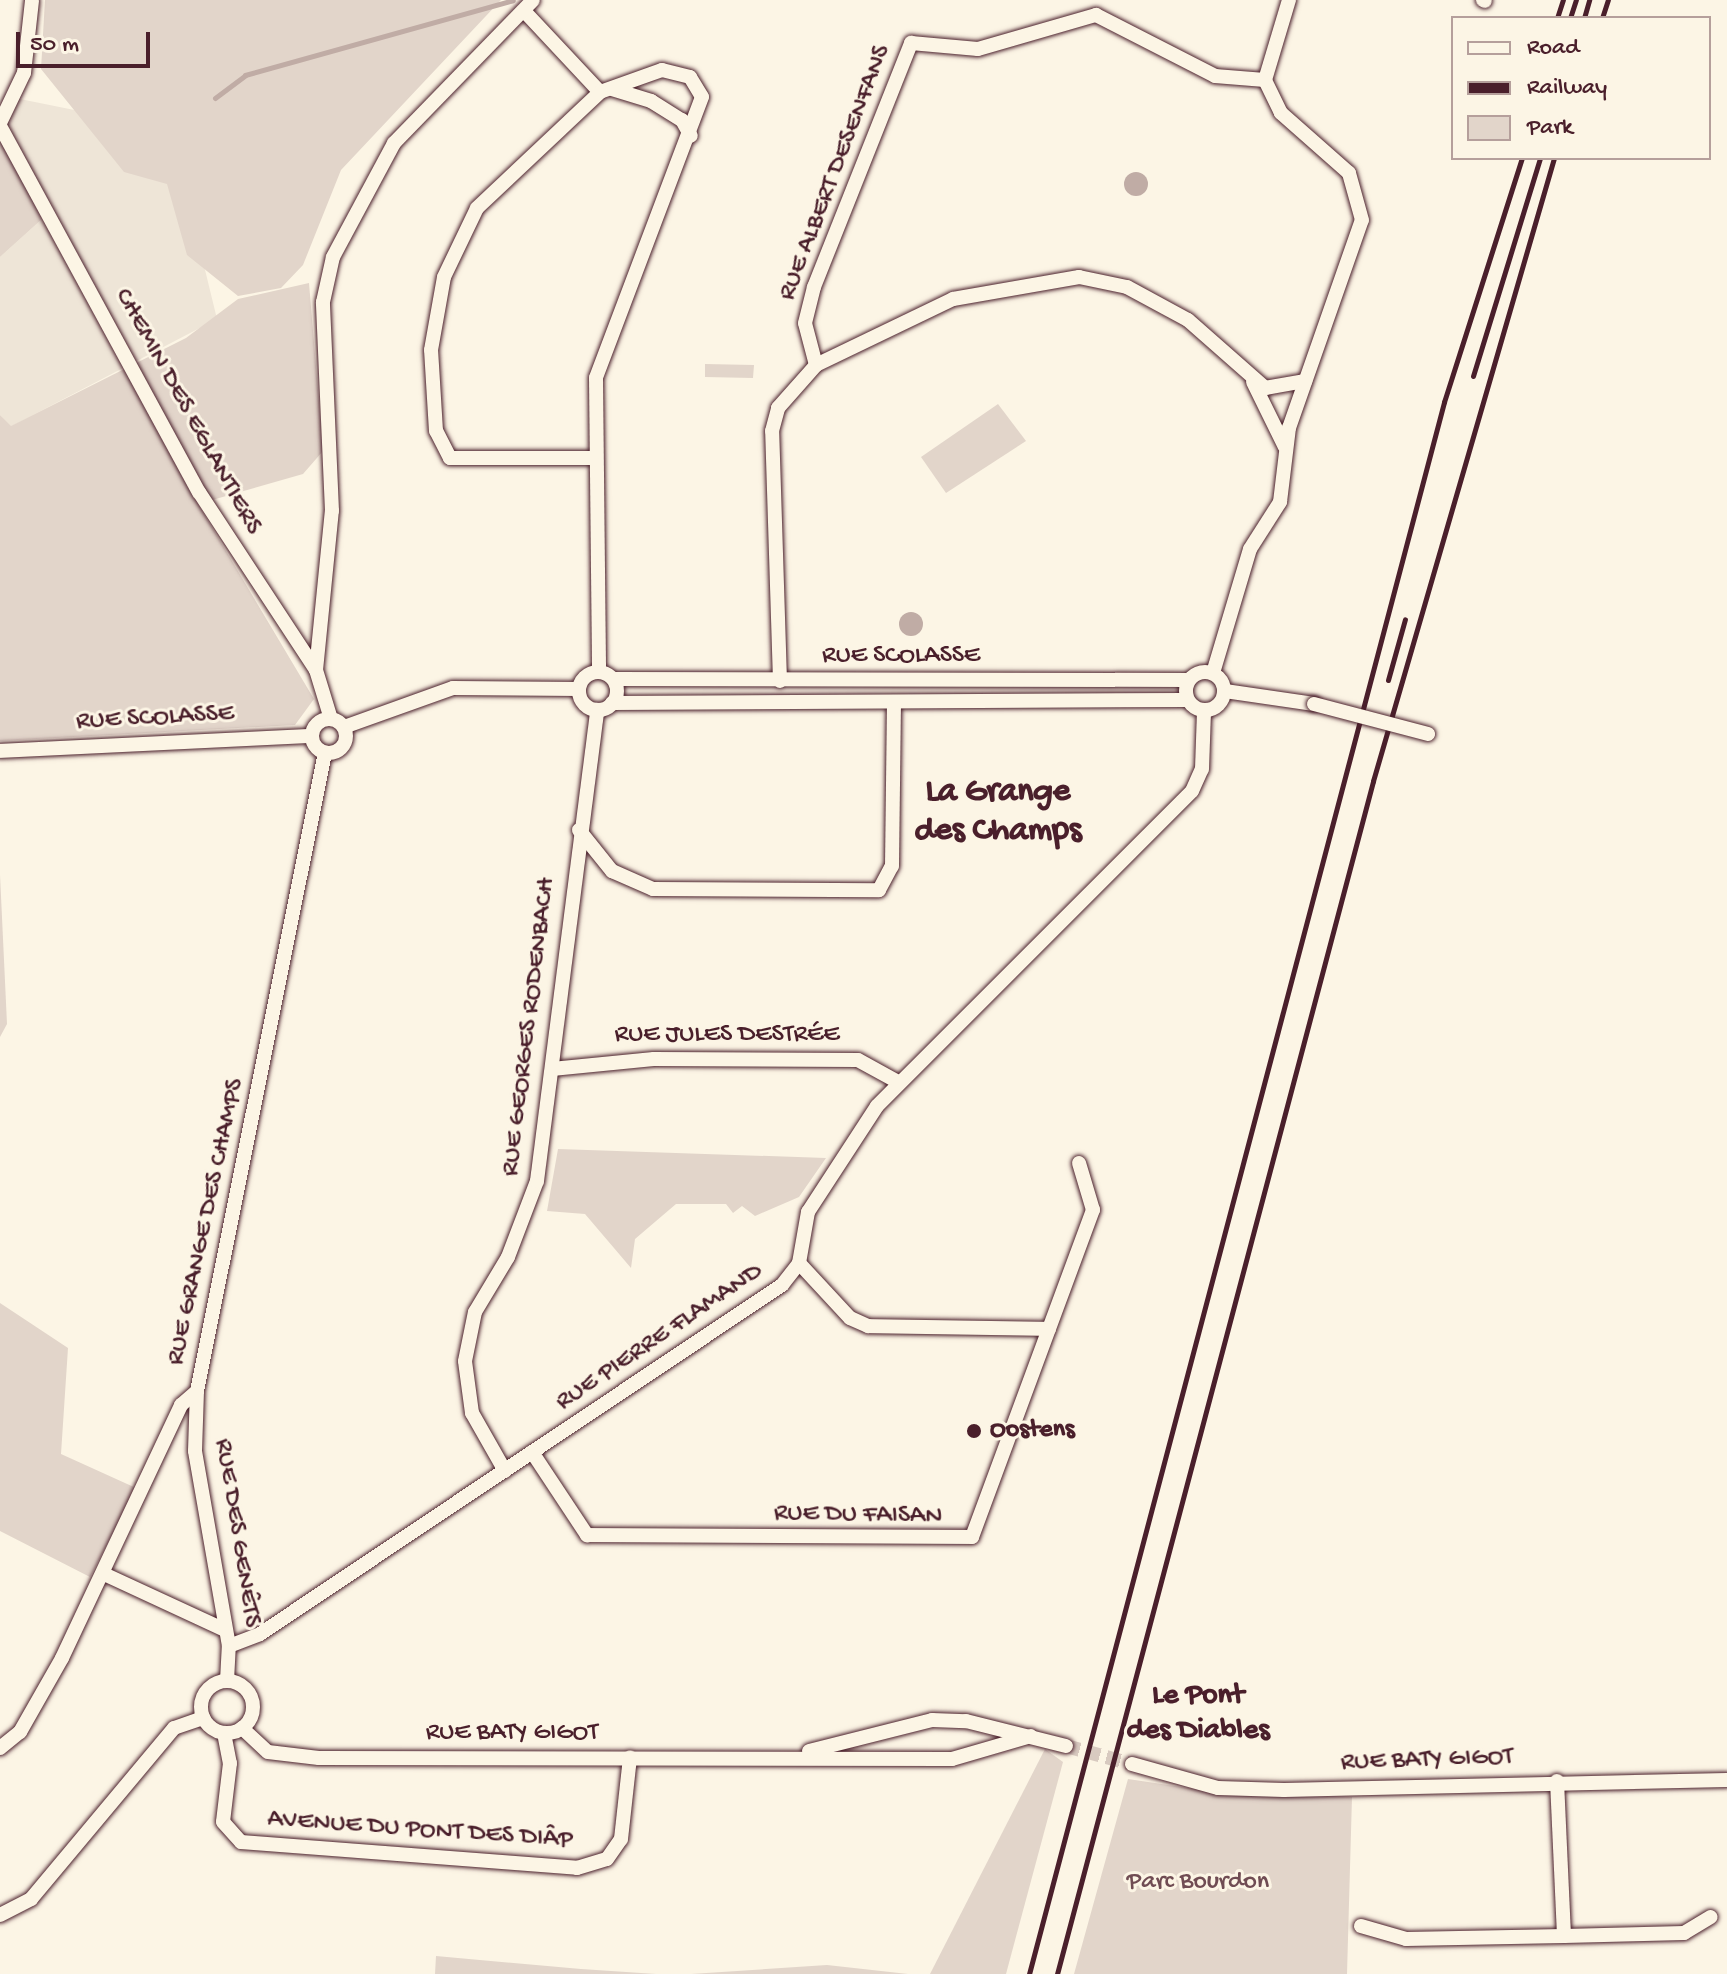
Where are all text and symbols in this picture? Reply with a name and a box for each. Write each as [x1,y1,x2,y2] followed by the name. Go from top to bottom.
[20,16,154,66] scale bar
[1451,16,1711,160] legend
[30,31,79,60] text: 50 m
[1527,34,1579,63] text: Road
[773,41,899,305] street label: RUE ALBERT DESENFANS
[1527,74,1607,103] text: Railway
[1527,114,1573,143] text: Park
[106,284,268,540] street label: CHEMIN DES EGLANTIERS
[822,641,980,673] street label: RUE SCOLASSE
[75,699,235,739] street label: RUE SCOLASSE
[915,773,1081,852] district label: La Grange des Champs
[496,876,564,1178] street label: RUE GEORGES RODENBACH
[615,1020,839,1052] street label: RUE JULES DESTRÉE
[161,1076,253,1368] street label: RUE GRANGE DES CHAMPS
[551,1257,769,1419] street label: RUE PIERRE FLAMAND
[990,1415,1075,1447] place label: Oostens
[965,1422,983,1440] marker: Oostens
[206,1437,266,1629] street label: RUE DES GENÊTS
[774,1499,942,1533] street label: RUE DU FAISAN
[1127,1679,1269,1750] district label: Le Pont des Diables
[426,1718,598,1750] street label: RUE BATY GIGOT
[1340,1742,1514,1780] street label: RUE BATY GIGOT
[266,1805,574,1857] street label: AVENUE DU PONT DES DIÂP
[1127,1867,1269,1899] park label: Parc Bourdon

